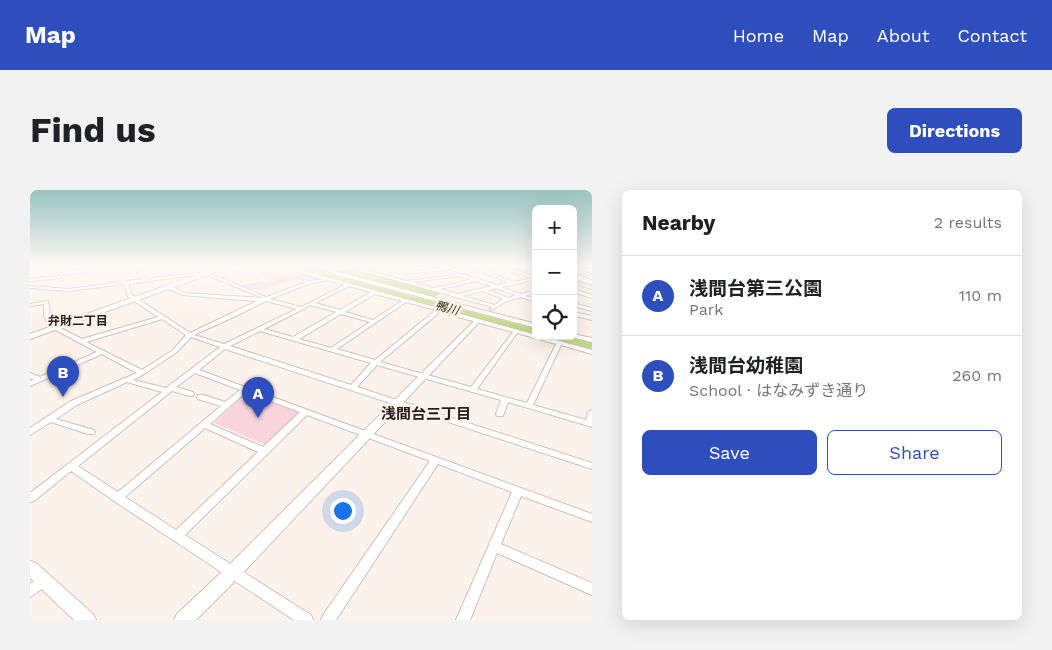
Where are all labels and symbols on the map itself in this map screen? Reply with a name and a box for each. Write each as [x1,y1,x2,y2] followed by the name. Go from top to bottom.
[434,298,462,318] water label: 鴨川
[48,314,108,328] district label: 弁財二丁目
[47,356,79,397] pin: B
[242,377,274,418] pin: A
[381,405,471,423] district label: 浅間台三丁目
[330,498,356,524] your location

